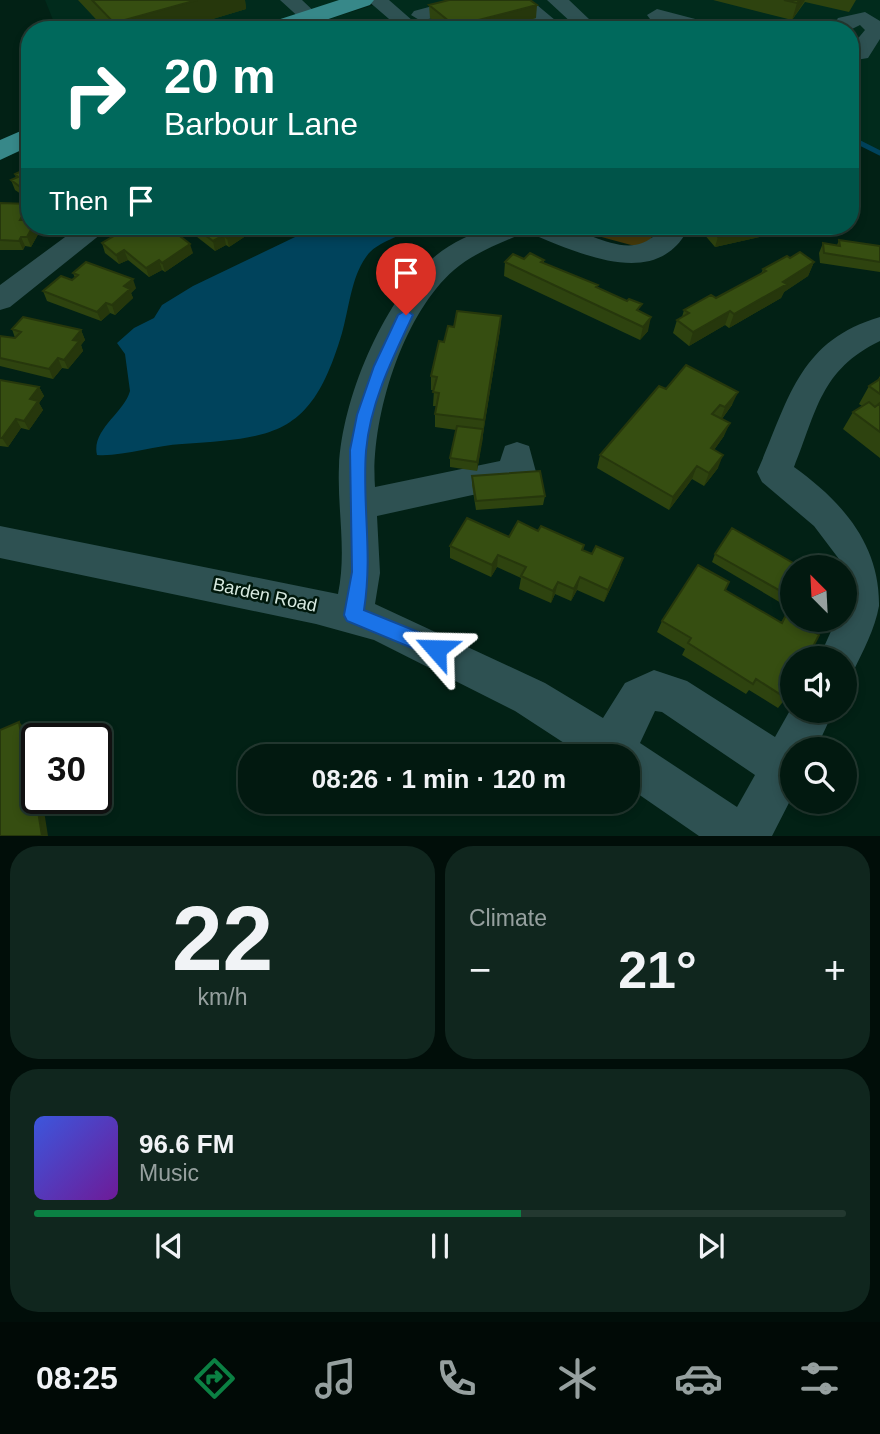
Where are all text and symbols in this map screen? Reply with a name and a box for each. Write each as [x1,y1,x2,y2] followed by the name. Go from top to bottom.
[49,49,140,140] icon: right
[164,49,276,103] text: 20 m
[164,106,358,142] text: Barbour Lane
[122,182,160,220] icon: arrive
[49,186,108,216] text: Then
[376,243,436,315] pin
[387,254,425,292] icon: arrive
[780,555,858,632] north arrow
[780,555,857,814] map controls
[211,574,319,616] street label: Barden Road
[399,612,473,686] position arrow
[780,646,857,723] button: sound
[21,723,112,814] speed limit sign: 30
[780,737,857,814] button: search
[312,764,566,794] text: 08:26 · 1 min · 120 m
[172,888,273,989] text: 22
[469,905,547,931] text: Climate
[618,941,697,999] text: 21°
[469,949,491,991] text: −
[824,949,846,991] text: +
[198,984,247,1010] text: km/h
[139,1129,234,1159] text: 96.6 FM
[139,1160,199,1186] text: Music
[150,1227,188,1265] icon: previous
[421,1227,459,1265] icon: pause
[692,1227,730,1265] icon: next
[190,1354,239,1403] icon: directions
[311,1354,360,1403] icon: music
[432,1354,481,1403] icon: phone
[553,1354,602,1403] icon: climate
[674,1354,723,1403] icon: car
[795,1354,844,1403] icon: filters
[36,1360,118,1396] text: 08:25

